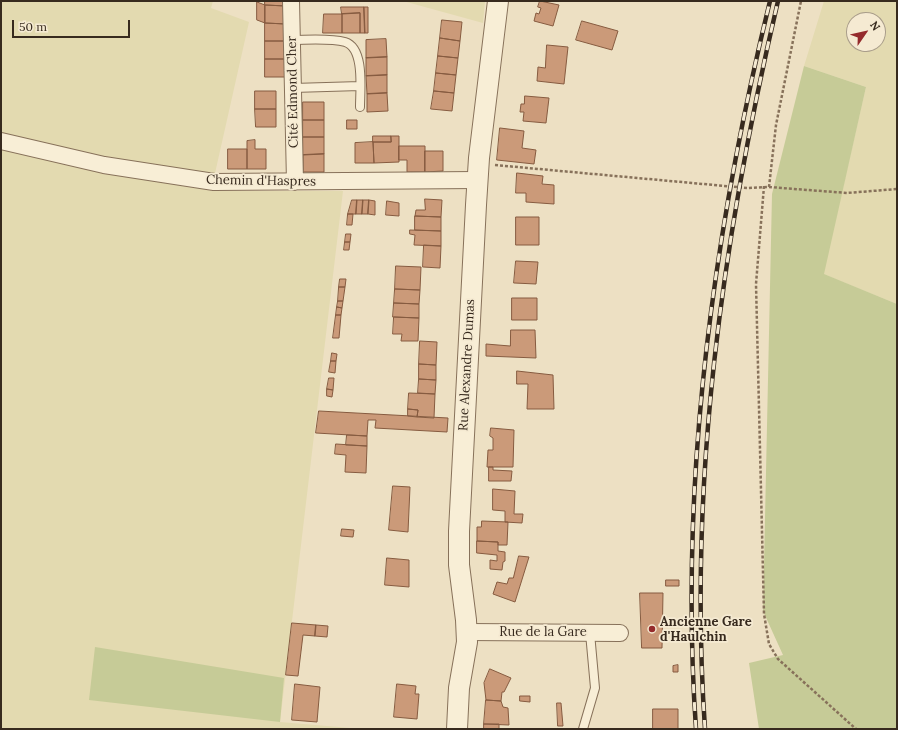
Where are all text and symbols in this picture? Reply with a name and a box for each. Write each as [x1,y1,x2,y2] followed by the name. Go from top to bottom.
[14,12,132,38] scale bar
[846,12,886,52] north arrow
[867,18,883,33] text: N
[19,19,47,34] text: 50 m
[284,36,302,148] street label: Cité Edmond Cher
[206,172,316,190] street label: Chemin d'Haspres
[456,299,478,431] street label: Rue Alexandre Dumas
[660,614,752,645] place label: Ancienne Gare d'Haulchin
[499,624,587,640] street label: Rue de la Gare
[647,624,657,634] marker: Ancienne Gare d'Haulchin

